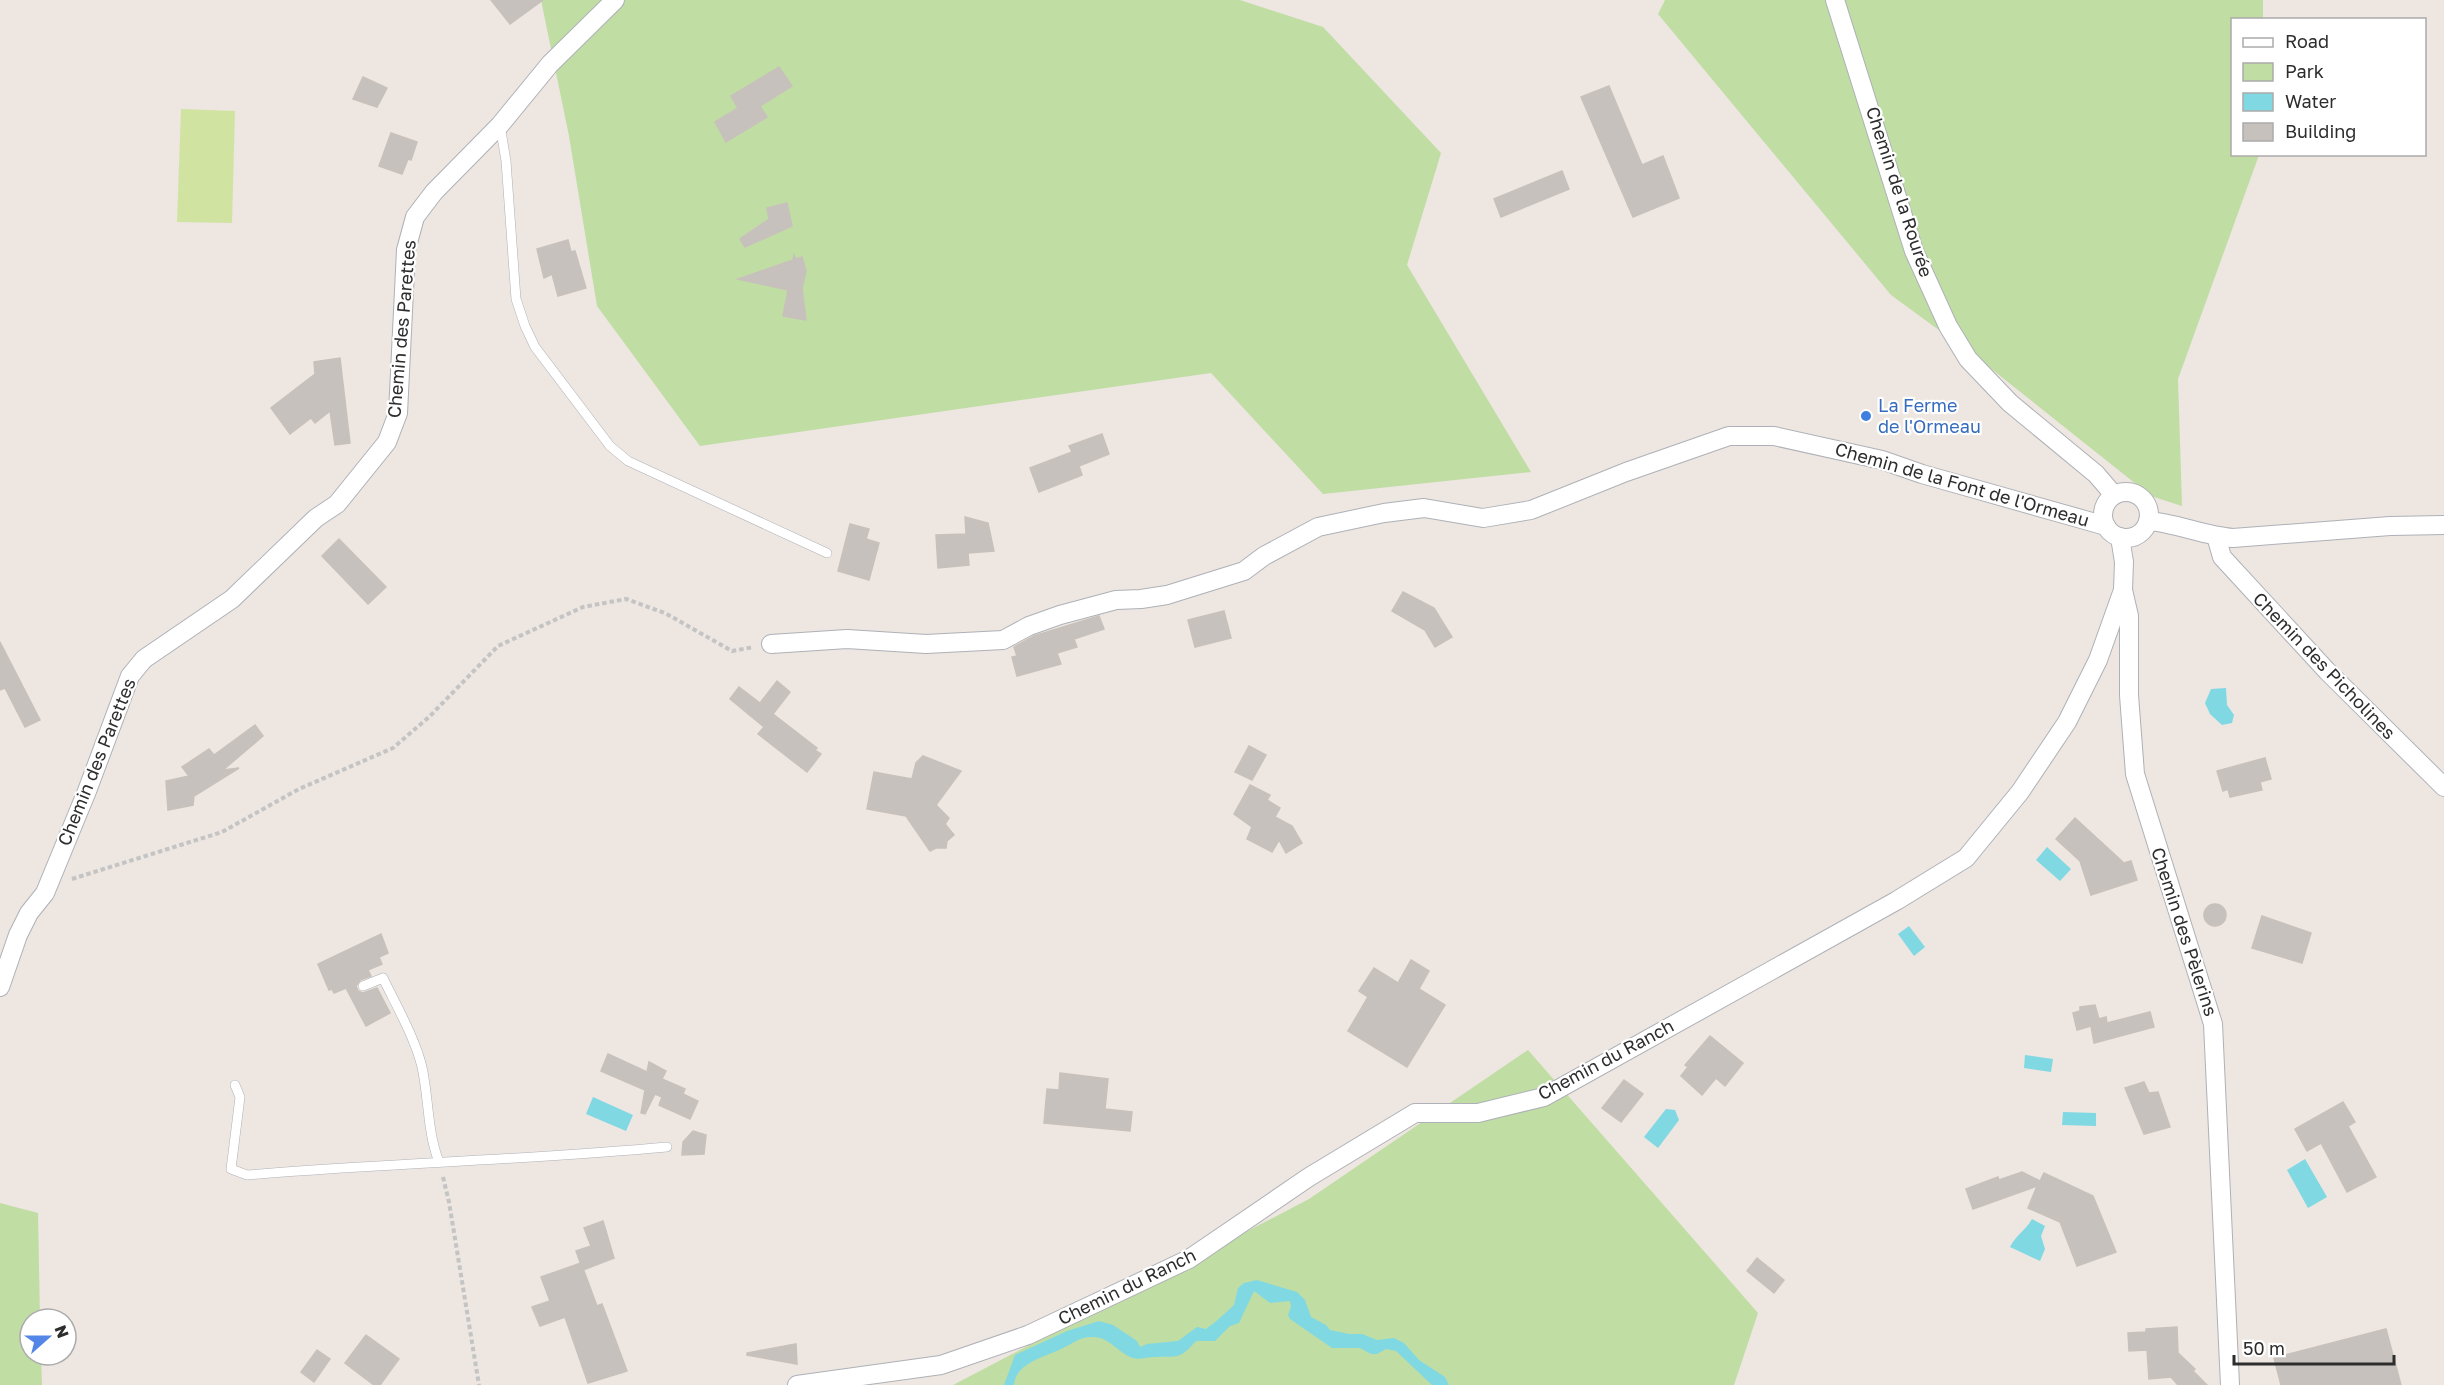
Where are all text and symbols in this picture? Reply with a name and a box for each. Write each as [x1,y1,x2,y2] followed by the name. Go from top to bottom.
[2231,18,2426,156] legend
[2285,30,2329,52] text: Road
[2285,60,2324,82] text: Park
[2285,90,2336,112] text: Water
[1862,104,1938,280] street label: Chemin de la Rourée
[2285,120,2356,142] text: Building
[382,239,420,419] street label: Chemin des Parettes
[1878,394,1981,437] place label: La Ferme de l'Ormeau
[1859,409,1873,423] marker: La Ferme de l'Ormeau
[1833,437,2092,531] street label: Chemin de la Font de l'Ormeau
[2249,587,2401,743] street label: Chemin des Picholines
[52,675,140,849] street label: Chemin des Parettes
[2147,845,2223,1019] street label: Chemin des Pèlerins
[1534,1014,1677,1104] street label: Chemin du Ranch
[1054,1243,1199,1329] street label: Chemin du Ranch
[18,1307,78,1367] north arrow
[50,1322,74,1341] text: N
[2234,1328,2394,1366] scale bar
[2243,1337,2285,1359] text: 50 m

